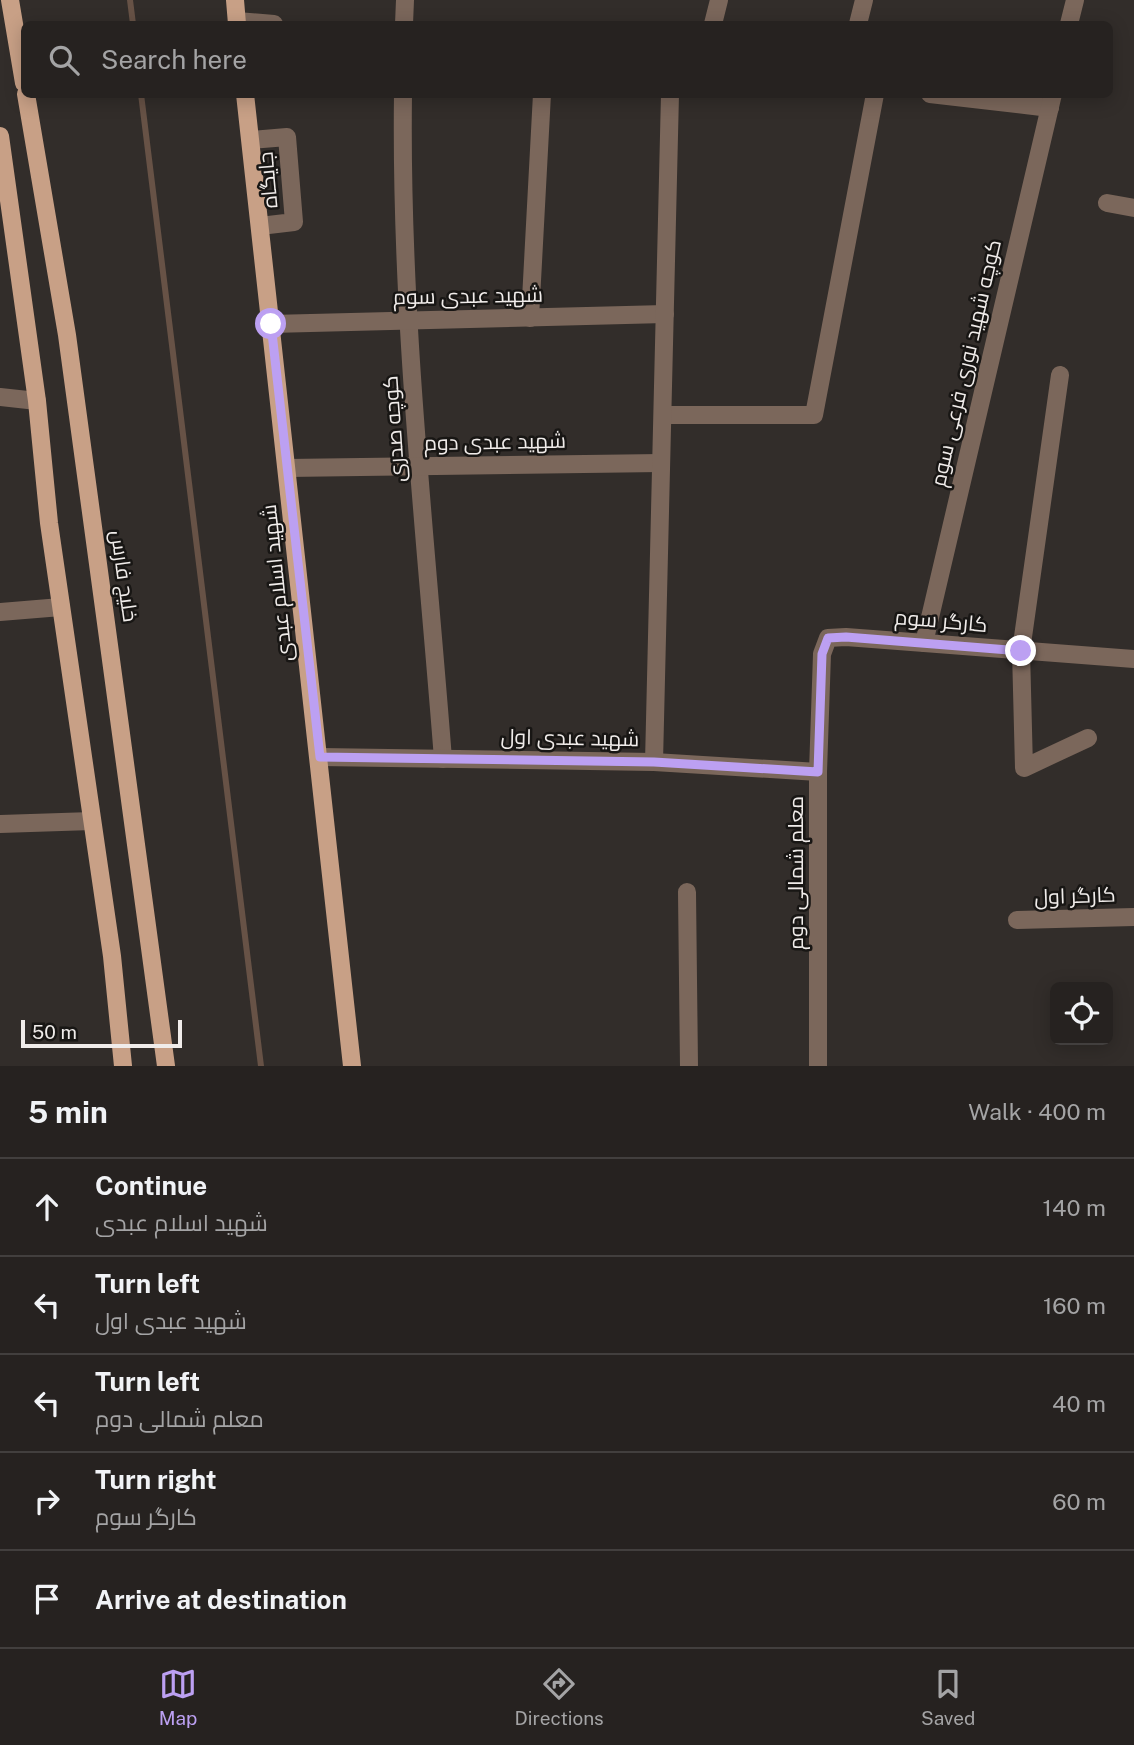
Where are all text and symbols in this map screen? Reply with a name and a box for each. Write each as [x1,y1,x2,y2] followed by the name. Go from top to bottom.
[21,21,1113,98] search box
[45,41,83,79] icon: search
[101,44,247,75] text: Search here
[253,151,282,209] street label: جایگاه
[925,237,1008,489] street label: کوچه شهید نوری فرعی سوم
[393,282,543,311] street label: شهید عبدی سوم
[255,308,286,339] route start
[377,375,412,483] street label: کوچه صدری
[424,428,566,457] street label: شهید عبدی دوم
[256,503,299,663] street label: شهید اسلام عبدی
[104,528,143,624] street label: خلیج فارس
[893,604,988,639] street label: کارگر سوم
[1005,635,1036,666] route end
[500,724,640,752] street label: شهید عبدی اول
[783,796,810,950] street label: معلم شمالی دوم
[1034,882,1116,910] street label: کارگر اول
[1050,982,1113,1045] map controls
[1050,982,1113,1045] button: locate
[21,1017,182,1049] scale bar
[32,1021,77,1043] text: 50 m
[28,1094,108,1130] text: 5 min
[968,1098,1106,1125] text: Walk · 400 m
[95,1170,207,1201] text: Continue
[28,1188,66,1226] icon: ahead
[1043,1194,1106,1221] text: 140 m
[95,1209,268,1236] text: شهید اسلام عبدی
[95,1268,200,1299] text: Turn left
[28,1286,66,1324] icon: left
[1043,1292,1106,1319] text: 160 m
[95,1307,247,1334] text: شهید عبدی اول
[95,1366,200,1397] text: Turn left
[28,1384,66,1422] icon: left
[1052,1390,1106,1417] text: 40 m
[95,1405,264,1432] text: معلم شمالی دوم
[95,1464,217,1495] text: Turn right
[28,1482,66,1520] icon: right
[1052,1488,1106,1515] text: 60 m
[95,1503,197,1530] text: کارگر سوم
[28,1580,66,1618] icon: arrive
[95,1584,347,1615] text: Arrive at destination
[159,1665,197,1729] tab: Map
[514,1665,604,1729] tab: Directions
[921,1665,975,1729] tab: Saved

